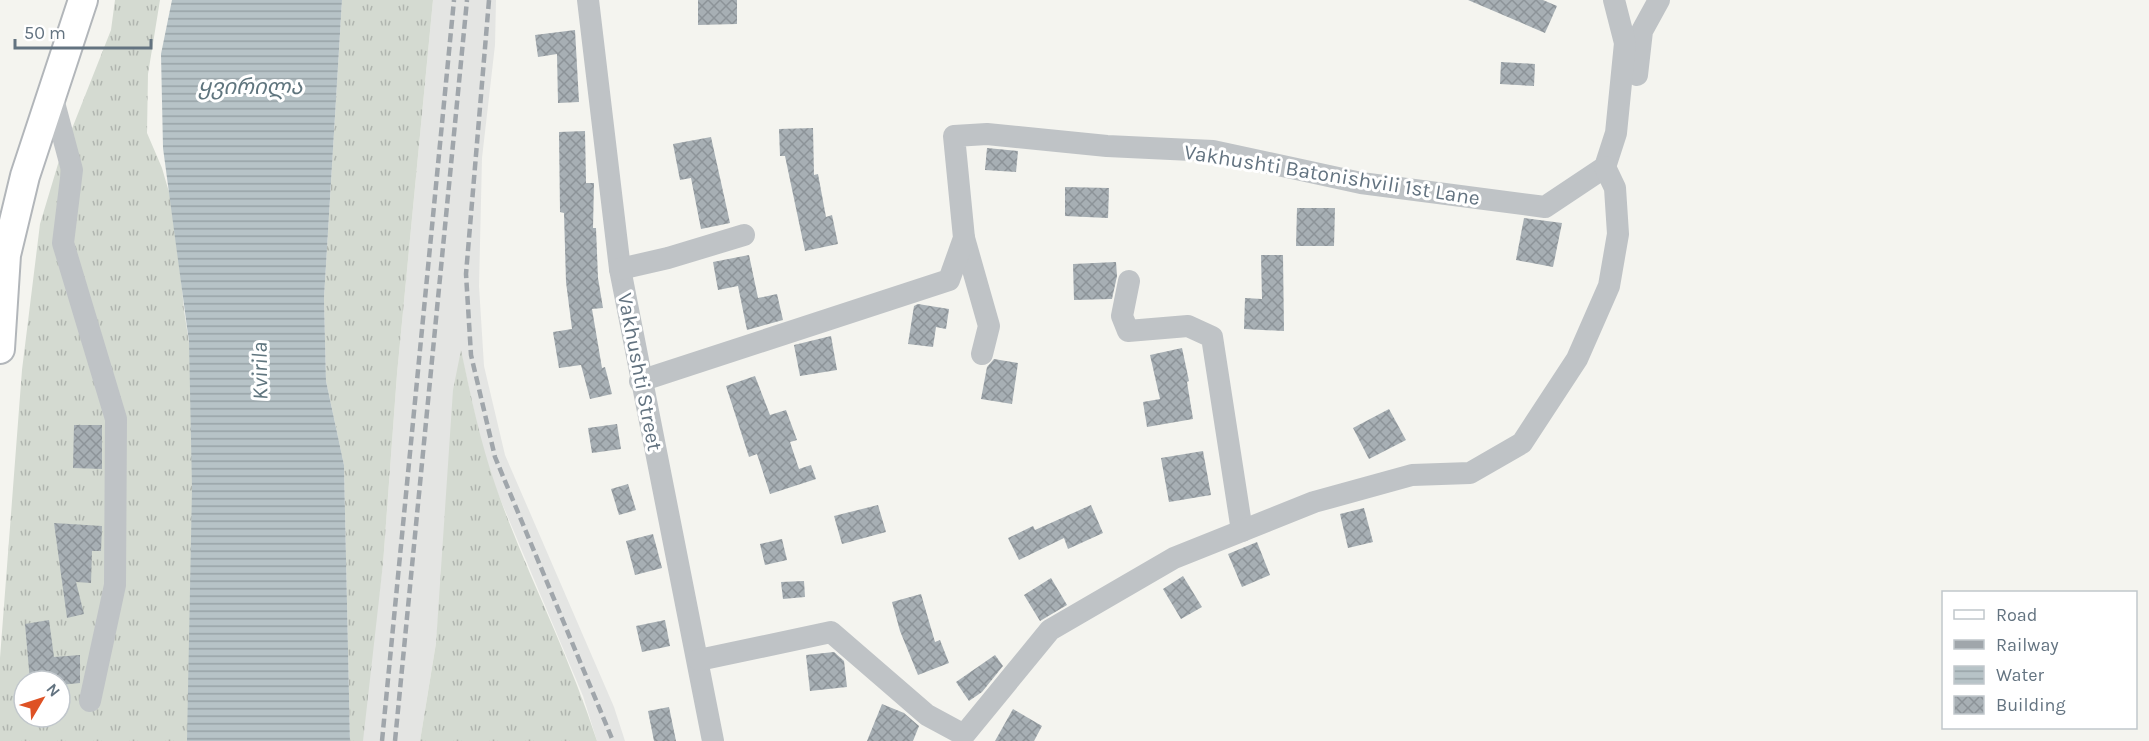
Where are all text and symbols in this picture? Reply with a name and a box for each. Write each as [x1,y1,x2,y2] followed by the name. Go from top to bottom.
[15,12,152,50] scale bar
[24,22,66,44] text: 50 m
[198,74,303,100] water label: ყვირილა
[1182,140,1482,210] street label: Vakhushti Batonishvili 1st Lane
[613,291,667,453] street label: Vakhushti Street
[246,342,274,400] water label: Kvirila
[1942,591,2137,729] legend
[1996,604,2037,626] text: Road
[1996,634,2059,656] text: Railway
[1996,664,2044,686] text: Water
[12,669,72,729] north arrow
[42,679,64,700] text: N
[1996,694,2066,716] text: Building

